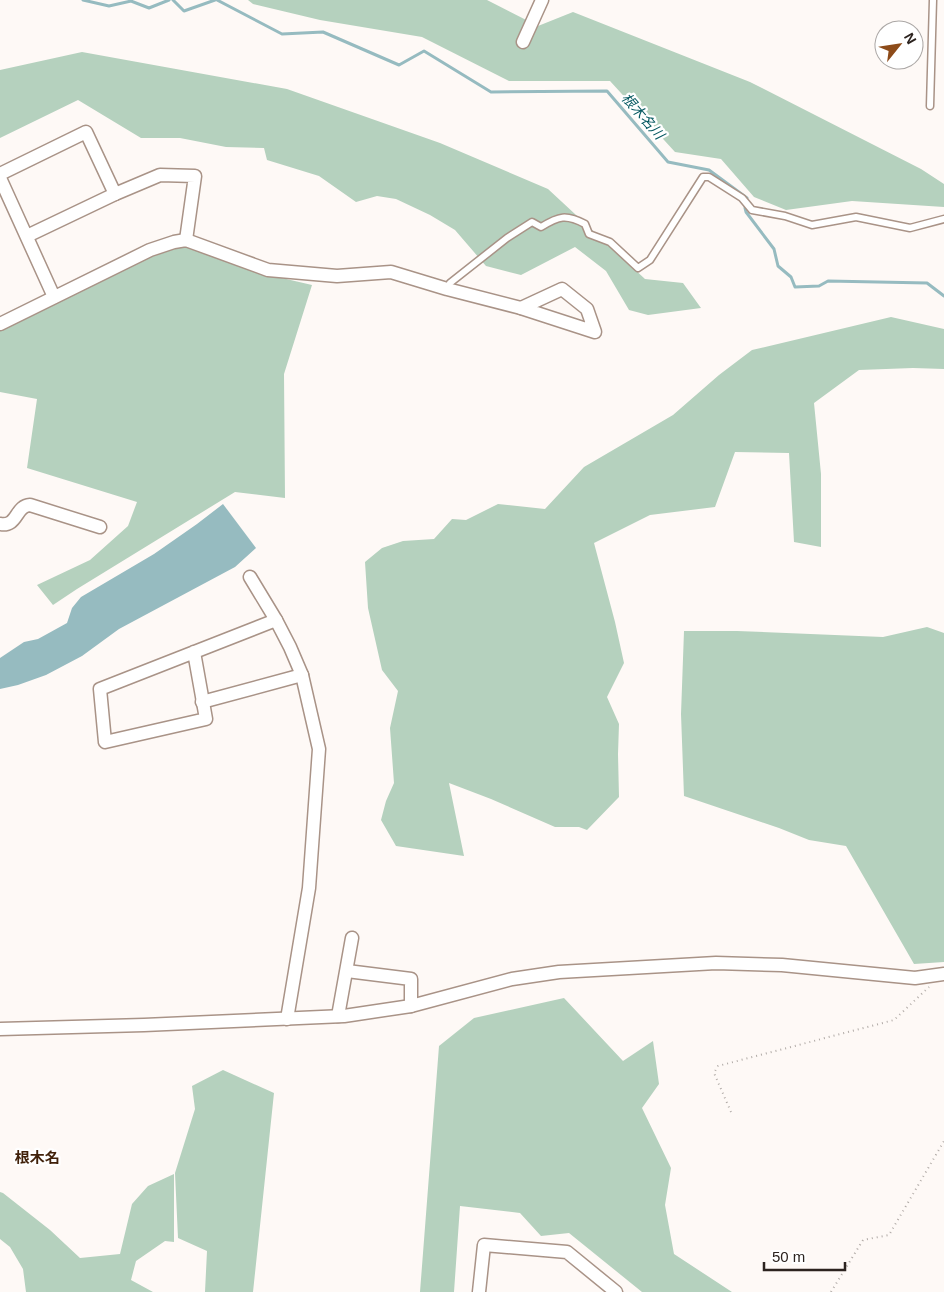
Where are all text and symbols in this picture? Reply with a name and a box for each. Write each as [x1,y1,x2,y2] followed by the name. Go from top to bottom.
[874,20,924,70] north arrow
[901,30,920,47] text: N
[619,90,669,144] water label: 根木名川
[14,1149,60,1166] district label: 根木名
[764,1240,845,1272] scale bar
[772,1248,805,1265] text: 50 m

